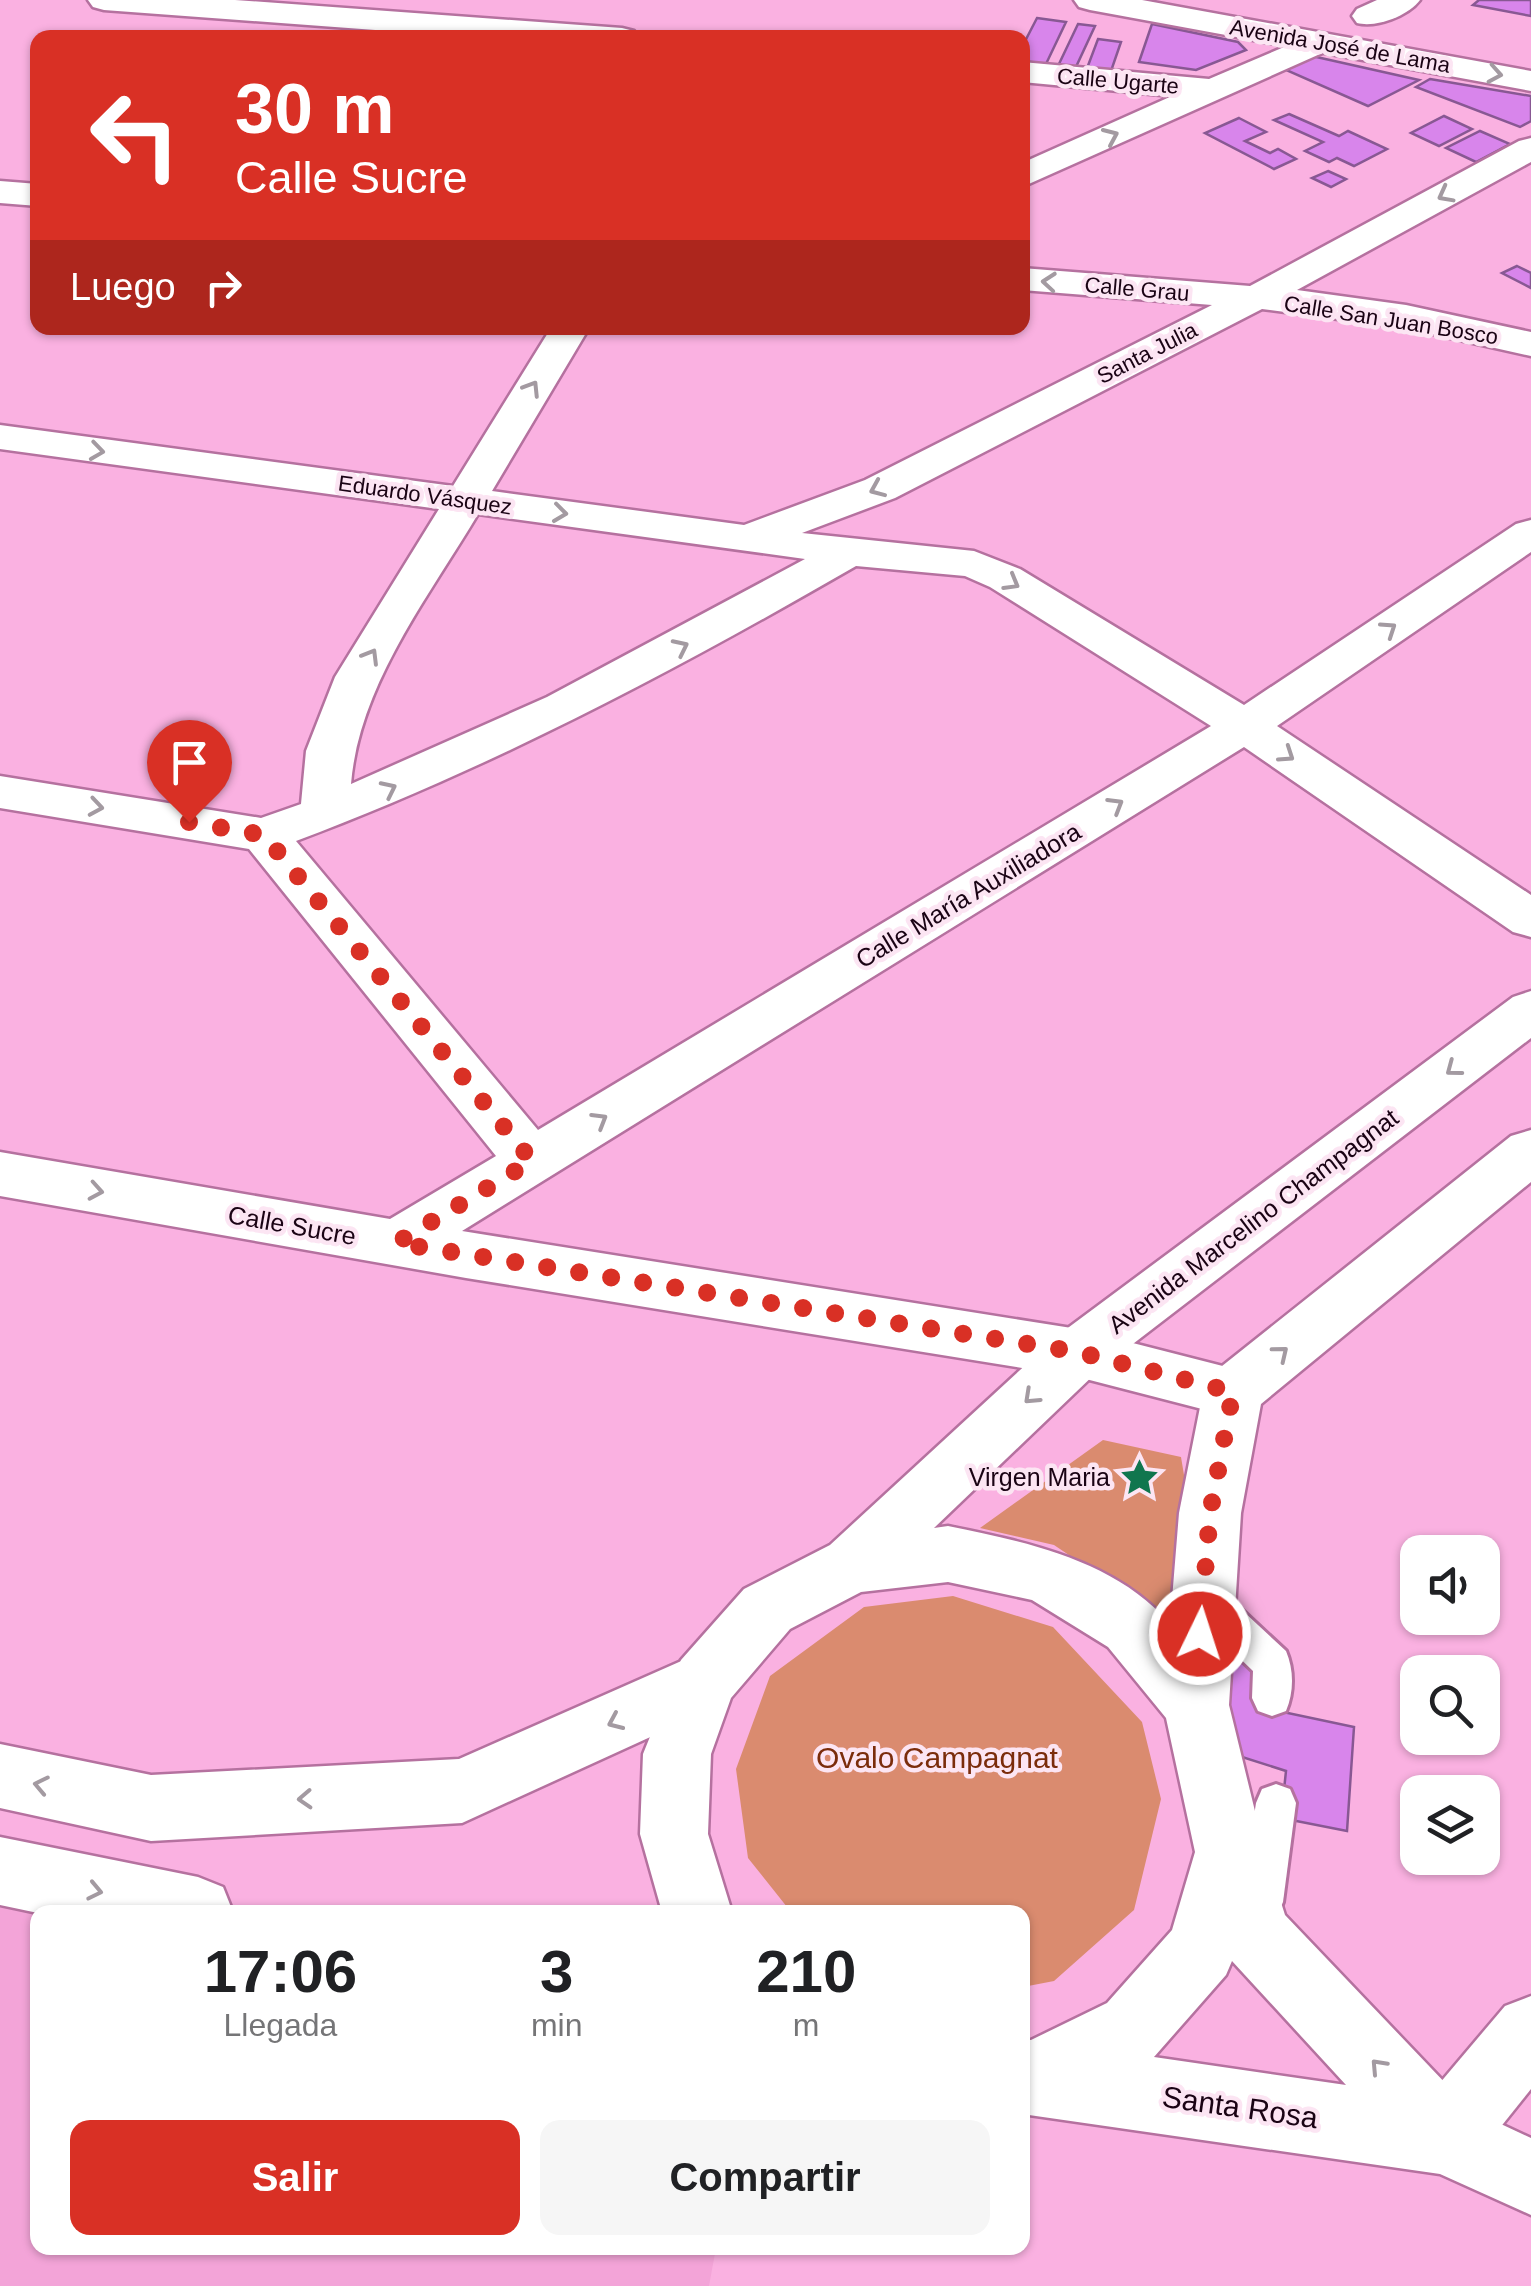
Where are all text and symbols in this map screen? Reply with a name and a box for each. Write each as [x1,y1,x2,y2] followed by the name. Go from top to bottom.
[1228,14,1453,78] street label: Avenida José de Lama
[1056,63,1180,99] street label: Calle Ugarte
[1487,63,1504,84] one-way arrow
[70,70,200,200] icon: left
[235,70,395,148] text: 30 m
[1101,128,1119,148] one-way arrow
[235,152,468,203] text: Calle Sucre
[1438,182,1456,202] one-way arrow
[196,260,251,315] icon: right
[70,266,176,308] text: Luego
[1041,271,1057,293] one-way arrow
[1084,272,1190,306] street label: Calle Grau
[1282,291,1500,349] street label: Calle San Juan Bosco
[1093,317,1202,389] street label: Santa Julia
[520,381,539,399] one-way arrow
[88,439,105,460] one-way arrow
[337,470,513,520] street label: Eduardo Vásquez
[869,478,887,498] one-way arrow
[552,502,568,523] one-way arrow
[1001,570,1019,590] one-way arrow
[1379,622,1397,641] one-way arrow
[671,639,689,659] one-way arrow
[359,649,378,667] one-way arrow
[147,720,232,823] pin
[162,735,217,790] icon: arrive
[1277,742,1295,761] one-way arrow
[378,781,396,801] one-way arrow
[88,796,104,817] one-way arrow
[1105,798,1123,817] one-way arrow
[851,817,1085,973] street label: Calle María Auxiliadora
[1446,1058,1464,1075] one-way arrow
[1103,1103,1403,1339] street label: Avenida Marcelino Champagnat
[589,1113,607,1132] one-way arrow
[88,1180,104,1201] one-way arrow
[226,1200,358,1250] street label: Calle Sucre
[1270,1347,1288,1365] one-way arrow
[1024,1385,1043,1403] one-way arrow
[1119,1456,1161,1498] place icon: Virgen Maria
[969,1463,1110,1491] place label: Virgen Maria
[1400,1535,1500,1875] map controls
[1400,1535,1500,1635] button: sound
[1148,1582,1252,1686] position arrow
[1400,1655,1500,1755] button: search
[607,1710,625,1730] one-way arrow
[816,1741,1059,1774] park label: Ovalo Campagnat
[33,1775,50,1796] one-way arrow
[1400,1775,1500,1875] button: layers
[297,1789,313,1810] one-way arrow
[86,1879,103,1900] one-way arrow
[204,1938,357,2005] text: 17:06
[540,1938,573,2005] text: 3
[756,1938,856,2005] text: 210
[223,2007,337,2043] text: Llegada
[531,2007,582,2043] text: min
[793,2007,820,2043] text: m
[1372,2059,1390,2078] one-way arrow
[1160,2080,1320,2134] street label: Santa Rosa
[70,2120,520,2235] button: Salir
[540,2120,990,2235] button: Compartir

